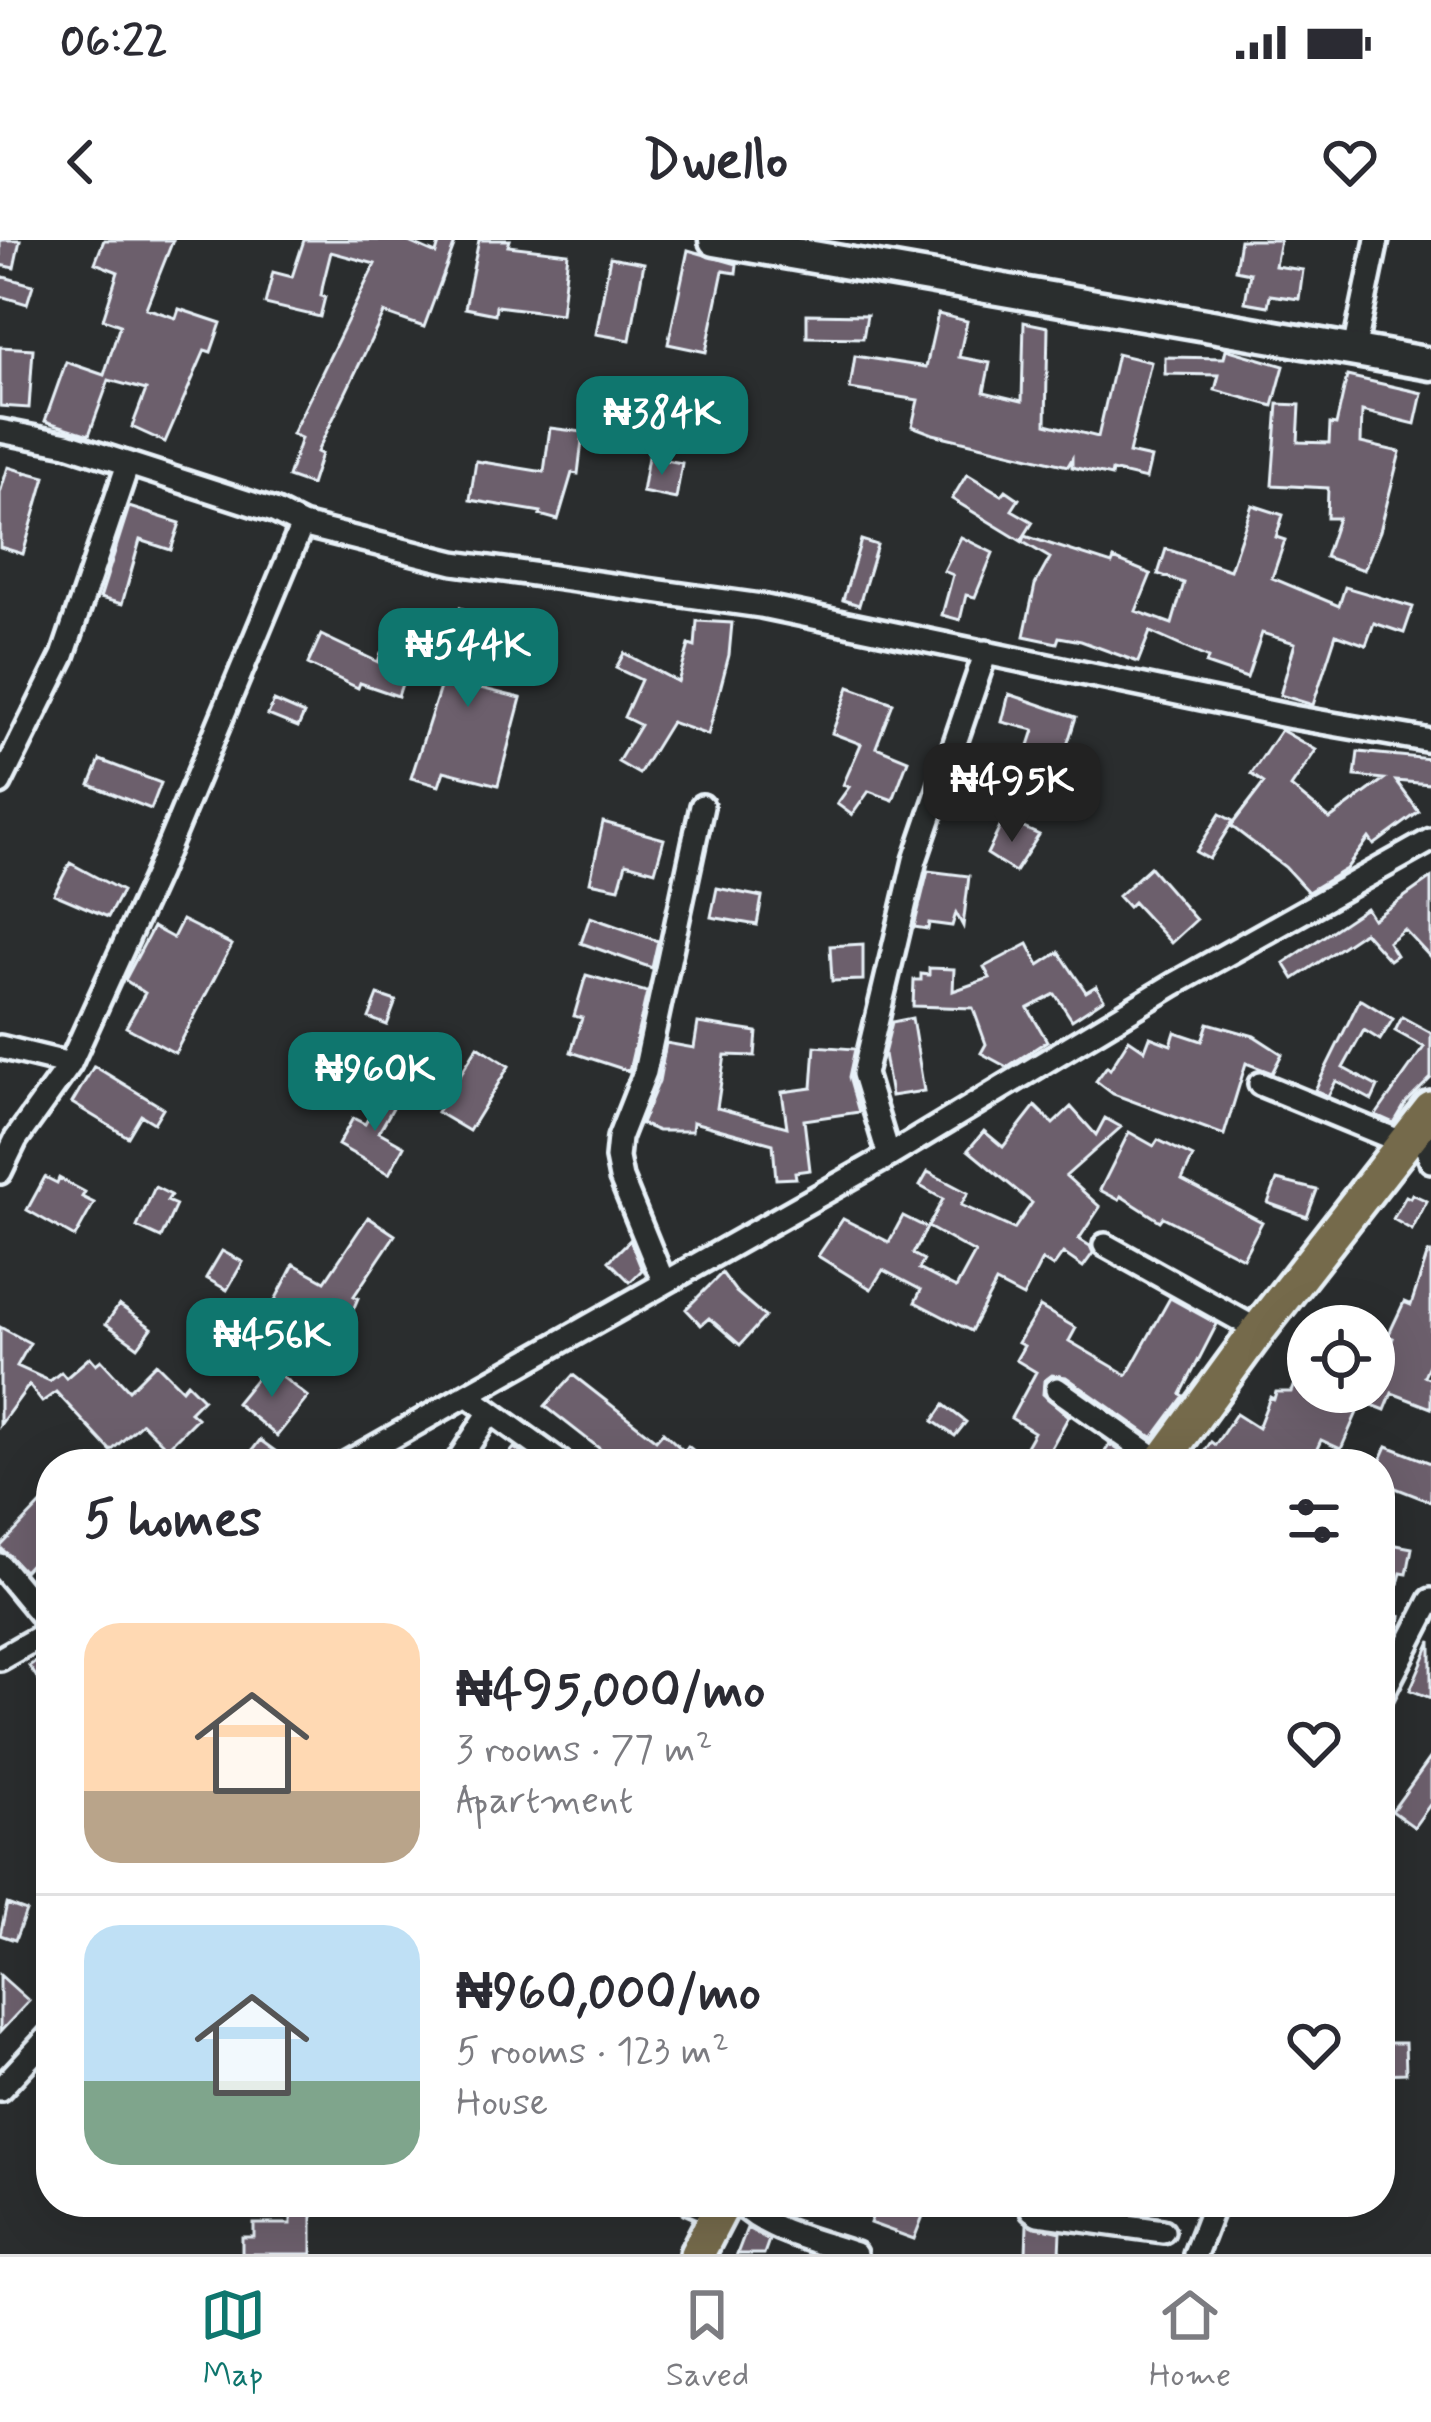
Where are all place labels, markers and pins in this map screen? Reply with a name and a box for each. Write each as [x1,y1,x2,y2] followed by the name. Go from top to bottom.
[578,376,746,478] pin: ₦384K
[384,608,552,710] pin: ₦544K
[928,743,1096,845] pin: ₦495K
[291,1032,459,1134] pin: ₦960K
[188,1298,356,1400] pin: ₦456K

